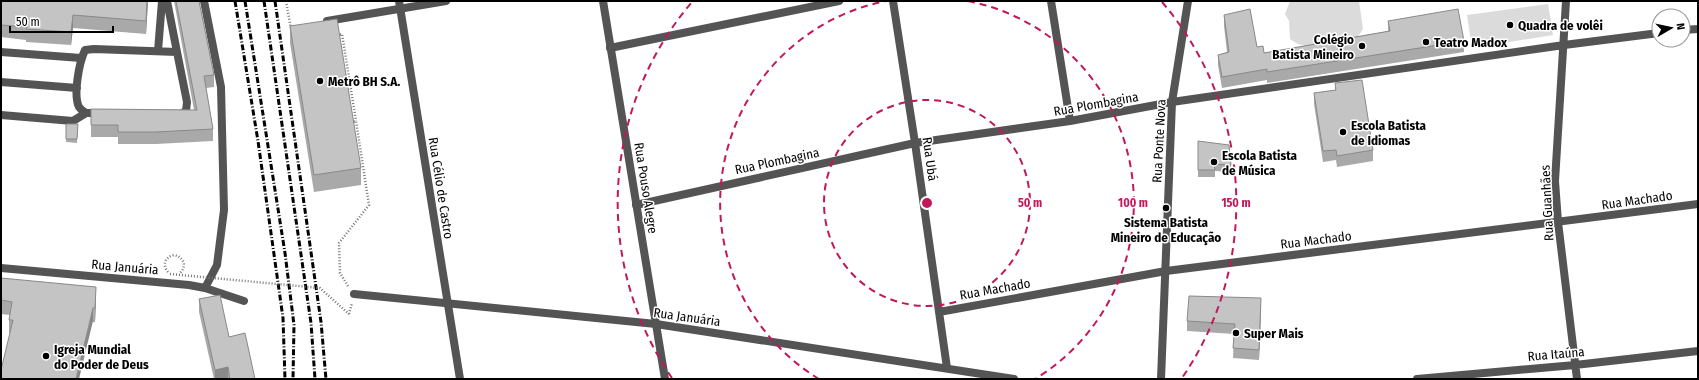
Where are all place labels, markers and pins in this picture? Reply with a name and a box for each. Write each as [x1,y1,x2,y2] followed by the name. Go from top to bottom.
[1518,18,1603,33] place label: Quadra de volêi
[1505,20,1515,30] marker: Quadra de volêi
[1272,32,1354,62] place label: Colégio Batista Mineiro
[1434,35,1508,50] place label: Teatro Madox
[1421,37,1431,47] marker: Teatro Madox
[1357,41,1367,51] marker: Colégio Batista Mineiro
[328,74,400,89] place label: Metrô BH S.A.
[315,76,325,86] marker: Metrô BH S.A.
[1351,118,1427,148] place label: Escola Batista de Idiomas
[1338,127,1348,137] marker: Escola Batista de Idiomas
[1222,148,1298,178] place label: Escola Batista de Música
[1209,157,1219,167] marker: Escola Batista de Música
[920,196,934,210] centre of rings
[1161,203,1171,213] marker: Sistema Batista Mineiro de Educação
[1111,215,1221,246] place label: Sistema Batista Mineiro de Educação
[1244,326,1304,341] place label: Super Mais
[1231,328,1241,338] marker: Super Mais
[54,342,149,372] place label: Igreja Mundial do Poder de Deus
[41,351,51,361] marker: Igreja Mundial do Poder de Deus

